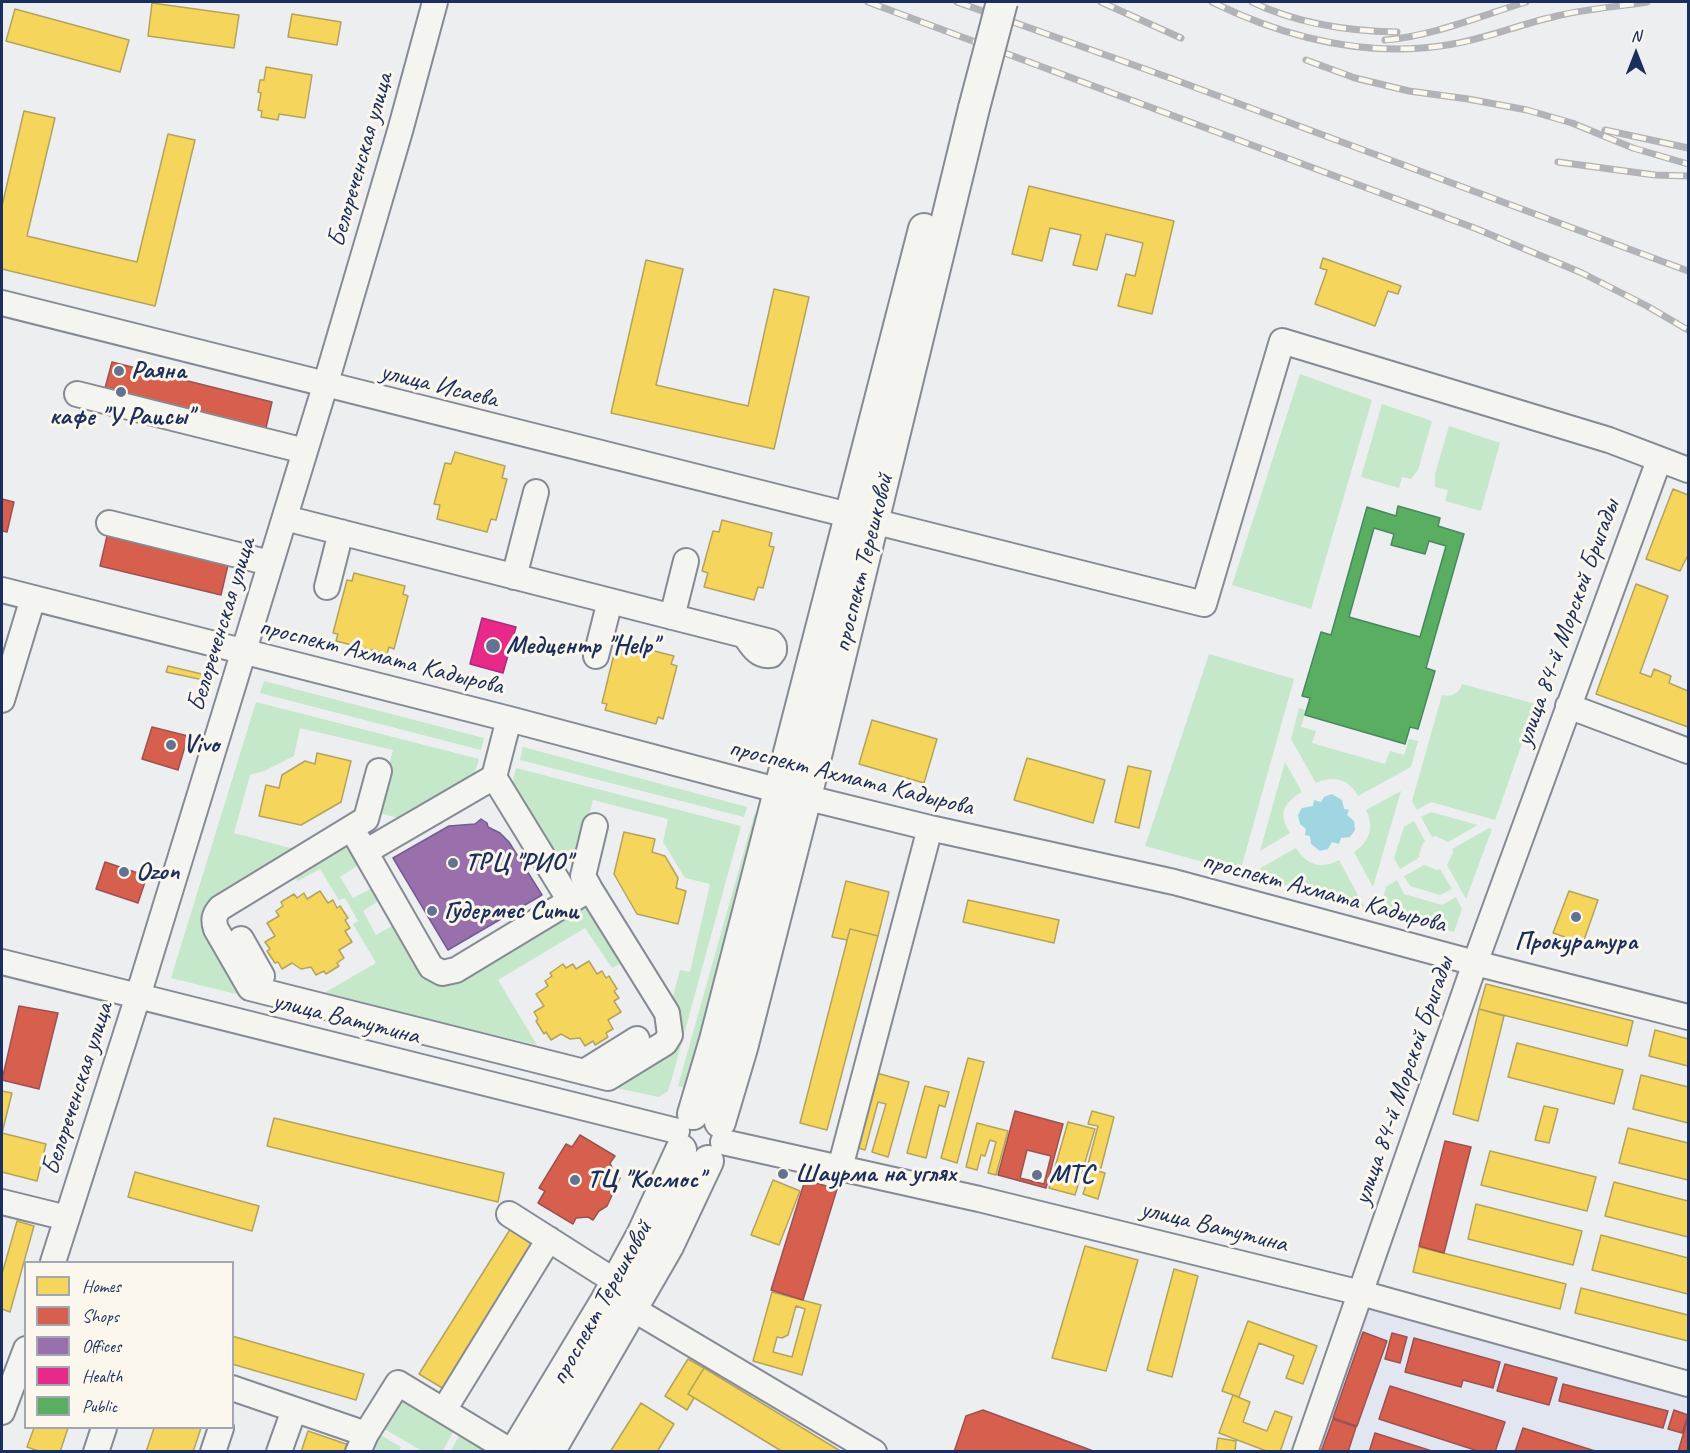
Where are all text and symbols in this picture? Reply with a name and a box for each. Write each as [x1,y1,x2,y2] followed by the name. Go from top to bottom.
[1606,24,1666,84] north arrow
[1631,26,1641,46] text: N
[321,69,401,251] street label: Белореченская улица
[131,355,186,387] place label: Раяна
[377,356,501,416] street label: улица Исаева
[112,364,126,378] marker: Раяна
[114,385,128,399] marker: кафе "У Раисы"
[49,401,193,433] place label: кафе "У Раисы"
[827,470,901,656] street label: проспект Терешковой
[1509,495,1627,751] street label: улица 84-й Морской Бригады
[181,535,263,715] street label: Белореченская улица
[256,612,506,702] street label: проспект Ахмата Кадырова
[506,630,658,662] place label: Медцентр "Help"
[484,637,502,655] marker: Медцентр "Help"
[183,729,219,761] place label: Vivo
[726,733,976,823] street label: проспект Ахмата Кадырова
[164,738,178,752] marker: Vivo
[1199,845,1449,941] street label: проспект Ахмата Кадырова
[465,847,571,879] place label: ТРЦ "РИО"
[136,856,179,888] place label: Ozon
[446,856,460,870] marker: ТРЦ "РИО"
[117,865,131,879] marker: Ozon
[444,895,579,927] place label: Гудермес Сити
[425,904,439,918] marker: Гудермес Сити
[1569,910,1583,924] marker: Прокуратура
[1515,926,1637,958] place label: Прокуратура
[1347,953,1461,1209] street label: улица 84-й Морской Бригады
[269,986,423,1052] street label: улица Ватутина
[35,999,121,1179] street label: Белореченская улица
[795,1158,956,1190] place label: Шаурма на углях
[1049,1159,1094,1191] place label: МТС
[587,1164,704,1196] place label: ТЦ "Космос"
[776,1167,790,1181] marker: Шаурма на углях
[1030,1168,1044,1182] marker: МТС
[568,1173,582,1187] marker: ТЦ "Космос"
[1137,1194,1291,1260] street label: улица Ватутина
[544,1215,660,1391] street label: проспект Терешковой
[24,1261,234,1429] legend
[82,1275,121,1297] text: Homes
[82,1305,119,1327] text: Shops
[82,1335,121,1357] text: Offices
[82,1365,122,1387] text: Health
[82,1395,117,1417] text: Public

